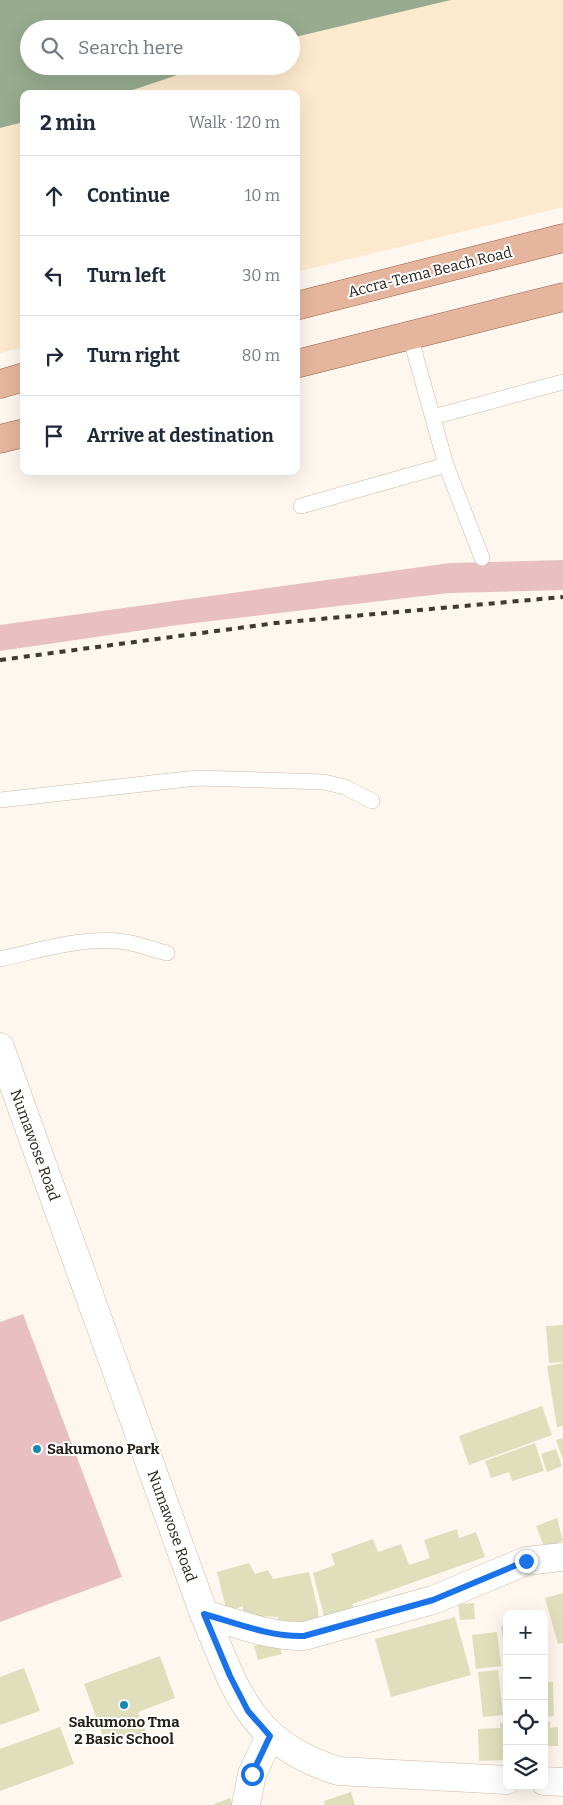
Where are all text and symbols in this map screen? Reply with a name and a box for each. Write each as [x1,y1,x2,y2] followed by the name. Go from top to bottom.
[20,20,300,75] search box
[38,34,66,62] icon: search
[78,36,183,59] text: Search here
[40,110,96,136] text: 2 min
[189,113,280,132] text: Walk · 120 m
[40,182,68,210] icon: ahead
[87,184,170,207] text: Continue
[245,186,280,205] text: 10 m
[346,243,514,301] street label: Accra-Tema Beach Road
[40,262,68,290] icon: left
[87,264,166,287] text: Turn left
[242,266,280,285] text: 30 m
[40,342,68,370] icon: right
[87,344,180,367] text: Turn right
[242,346,280,365] text: 80 m
[40,422,68,450] icon: arrive
[87,424,274,447] text: Arrive at destination
[6,1087,64,1203] street label: Numawose Road
[47,1440,159,1458] place label: Sakumono Park
[31,1443,43,1455] marker: Sakumono Park
[143,1468,201,1584] street label: Numawose Road
[515,1550,538,1573] route end
[503,1610,548,1790] map controls
[503,1610,548,1655] button: +
[503,1655,548,1700] button: −
[118,1699,130,1711] marker: Sakumono Tma 2 Basic School
[503,1700,548,1745] button: locate
[68,1713,180,1748] place label: Sakumono Tma 2 Basic School
[503,1745,548,1790] button: layers
[241,1763,264,1786] route start

